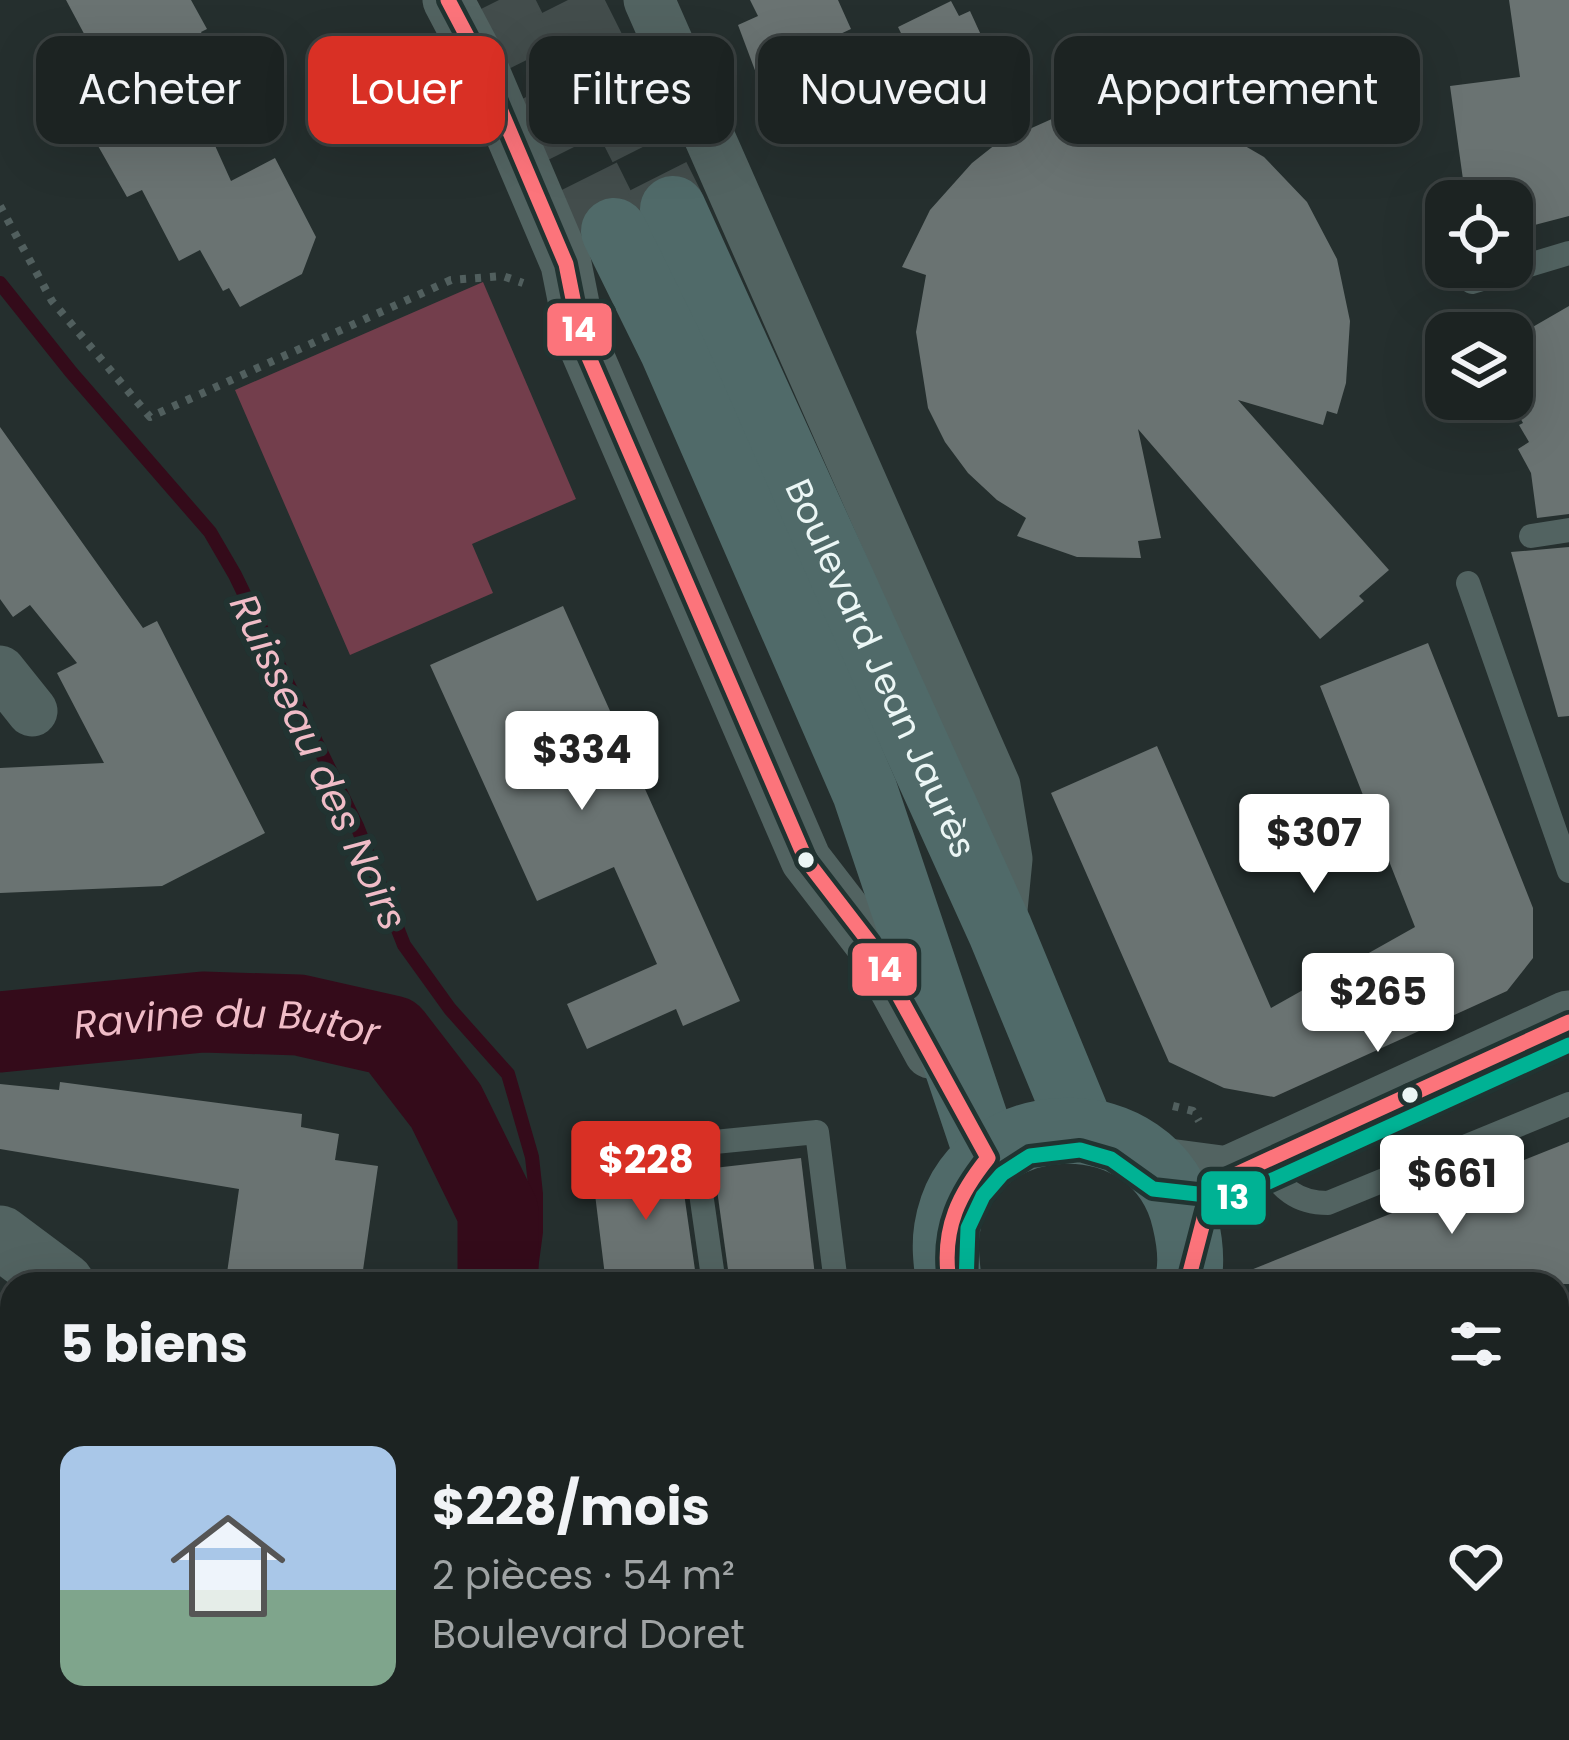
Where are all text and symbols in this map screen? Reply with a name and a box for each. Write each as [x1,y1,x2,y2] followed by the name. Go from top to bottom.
[36,36,284,144] chip: Acheter
[308,36,505,144] chip: Louer
[529,36,734,144] chip: Filtres
[758,36,1030,144] chip: Nouveau
[1054,36,1420,144] chip: Appartement
[1425,180,1533,420] map controls
[1425,180,1533,288] button: locate
[545,301,614,358] line badge: 14
[562,306,596,353] text: 14
[1425,312,1533,420] button: layers
[773,471,989,866] street label: Boulevard Jean Jaurès
[216,585,421,939] water label: Ruisseau des Noirs
[511,711,653,813] pin: $334
[532,722,632,777] text: $334
[1243,794,1385,896] pin: $307
[1266,805,1362,860] text: $307
[795,849,817,871] unlabelled marker
[850,941,919,998] line badge: 14
[868,946,902,993] text: 14
[1307,953,1449,1055] pin: $265
[1329,964,1427,1019] text: $265
[71,985,386,1061] water label: Ravine du Butor
[1399,1084,1421,1106] unlabelled marker
[575,1121,717,1223] pin: $228
[598,1132,694,1187] text: $228
[1381,1135,1523,1237] pin: $661
[1407,1146,1497,1201] text: $661
[1199,1169,1268,1227] line badge: 13
[1217,1174,1249,1221] text: 13
[60,1308,248,1380] text: 5 biens
[1443,1311,1509,1377] icon: filters
[432,1471,710,1543] text: $228/mois
[156,1494,300,1638] icon: home
[1443,1533,1509,1599] icon: heart
[432,1548,735,1603] text: 2 pièces · 54 m²
[432,1607,745,1662] text: Boulevard Doret

